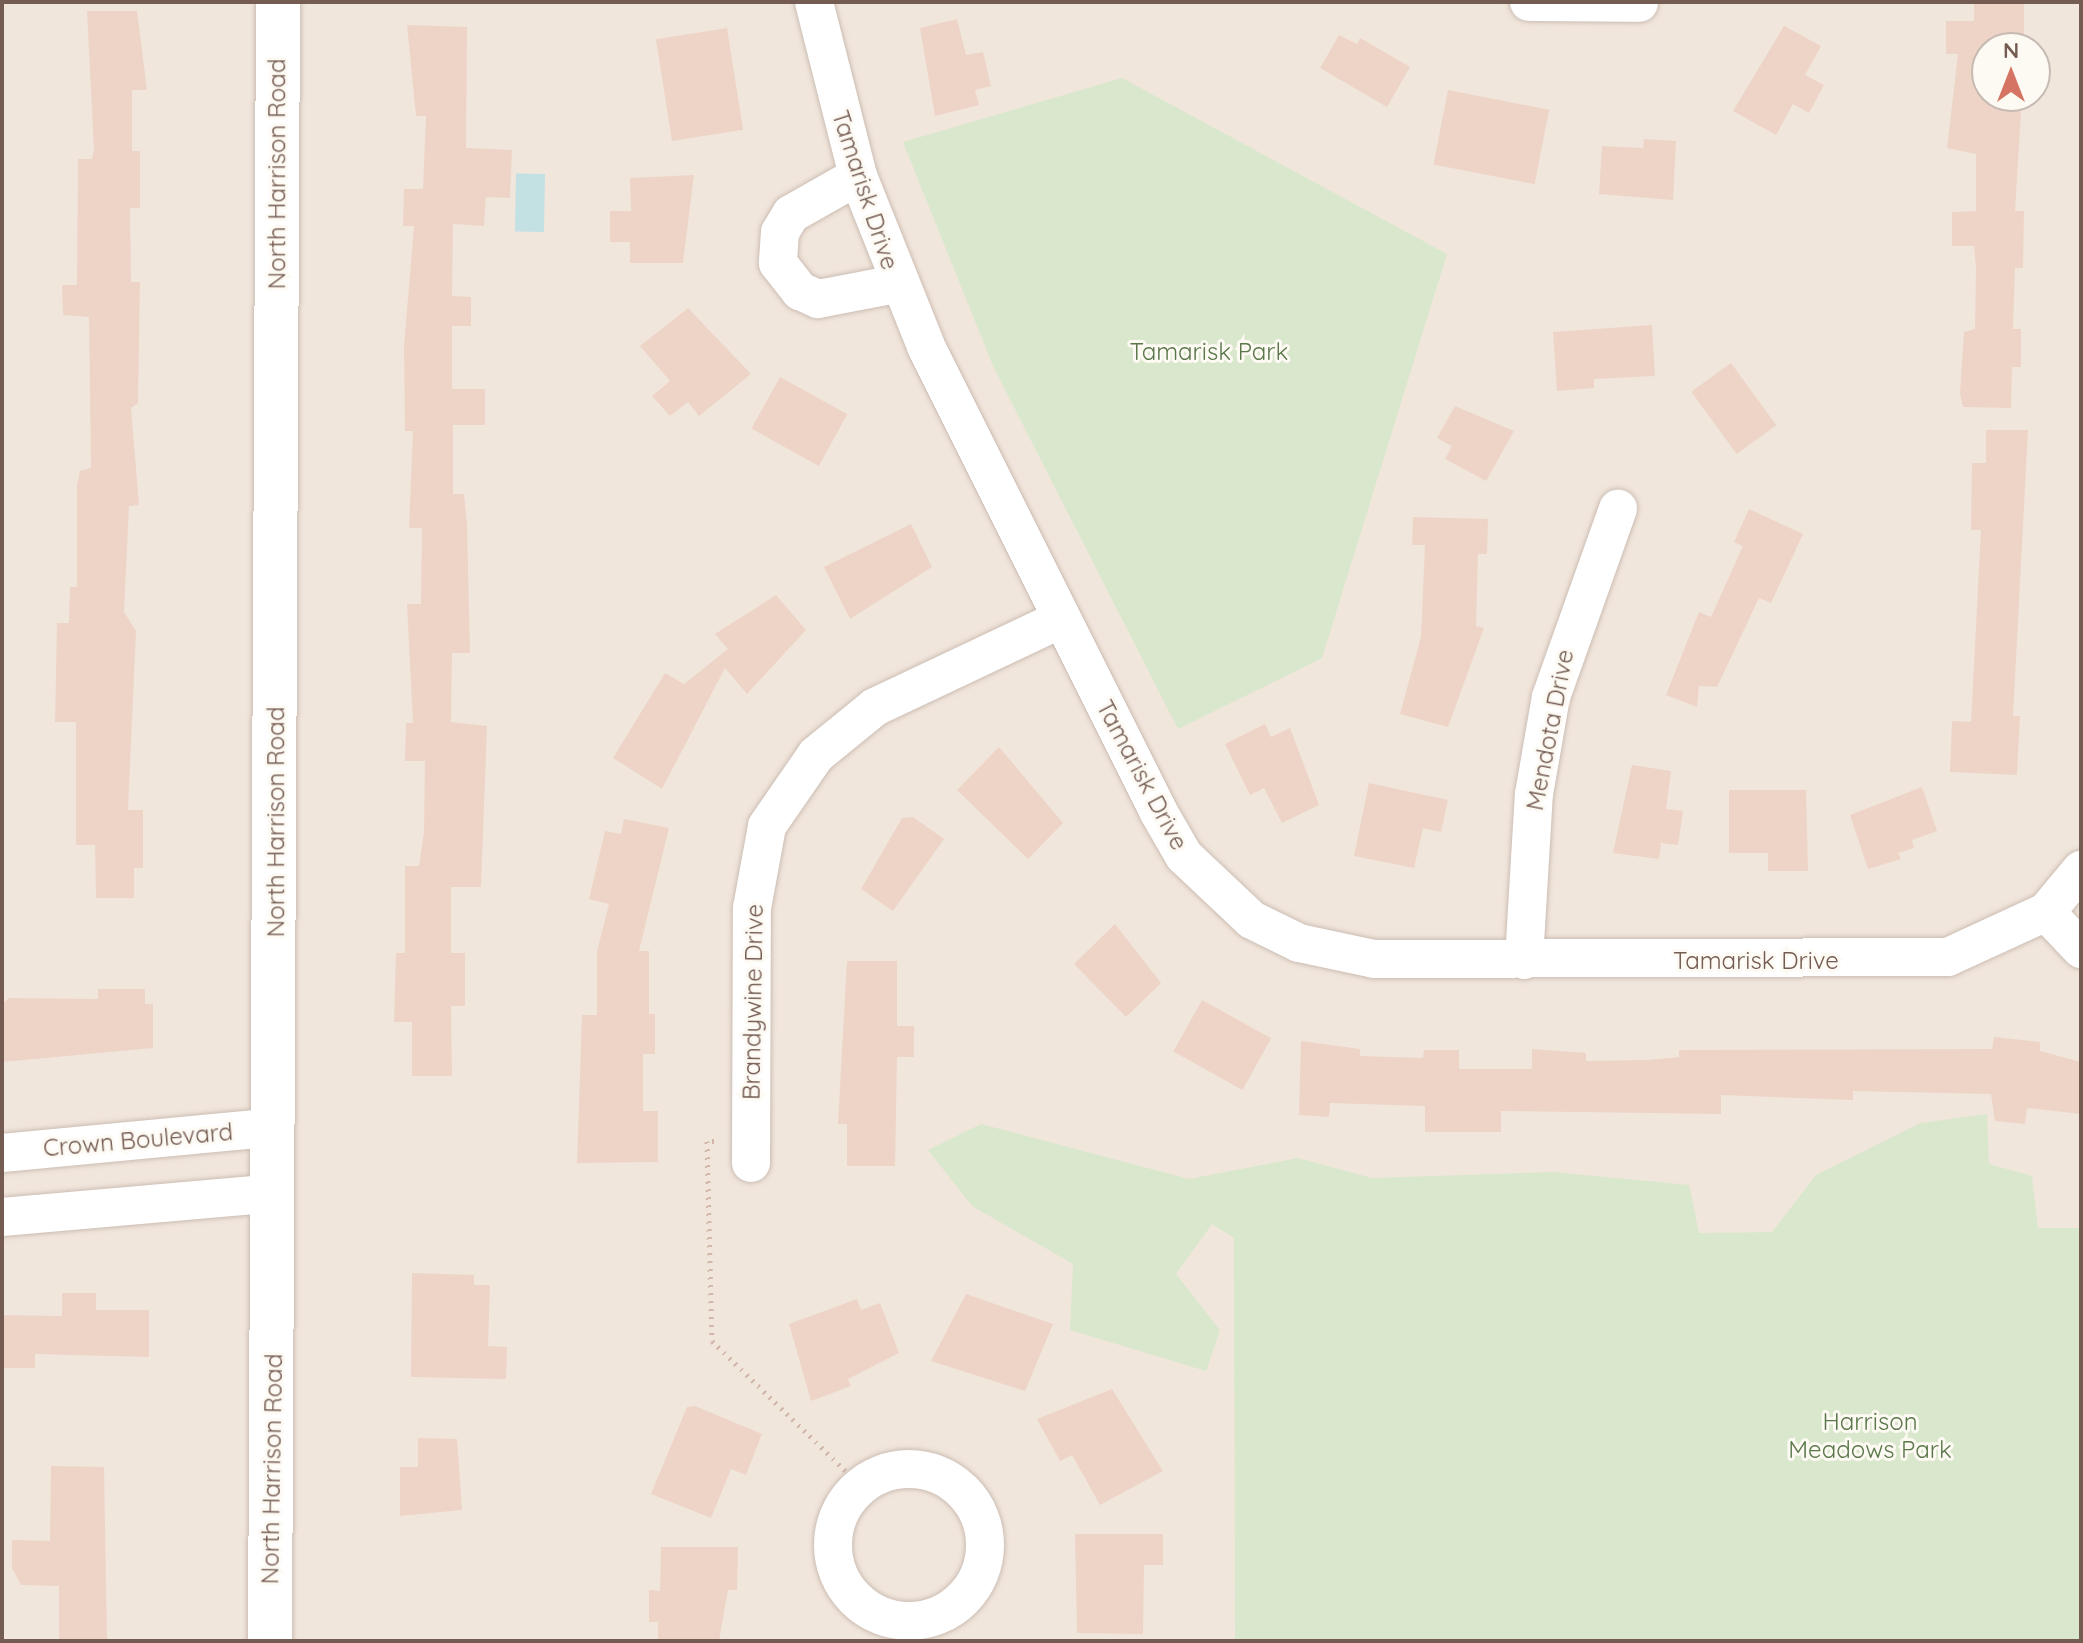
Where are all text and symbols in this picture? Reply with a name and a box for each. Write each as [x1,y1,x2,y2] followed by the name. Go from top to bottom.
[1971,32,2051,112] north arrow
[2003,36,2019,64] text: N
[263,59,291,289] street label: North Harrison Road
[826,107,904,273] street label: Tamarisk Drive
[1130,338,1288,366] park label: Tamarisk Park
[1520,647,1580,813] street label: Mendota Drive
[1090,695,1194,855] street label: Tamarisk Drive
[262,707,290,937] street label: North Harrison Road
[737,904,769,1100] street label: Brandywine Drive
[1673,947,1839,975] street label: Tamarisk Drive
[42,1117,234,1163] street label: Crown Boulevard
[256,1353,288,1585] street label: North Harrison Road
[1788,1408,1952,1464] park label: Harrison Meadows Park

